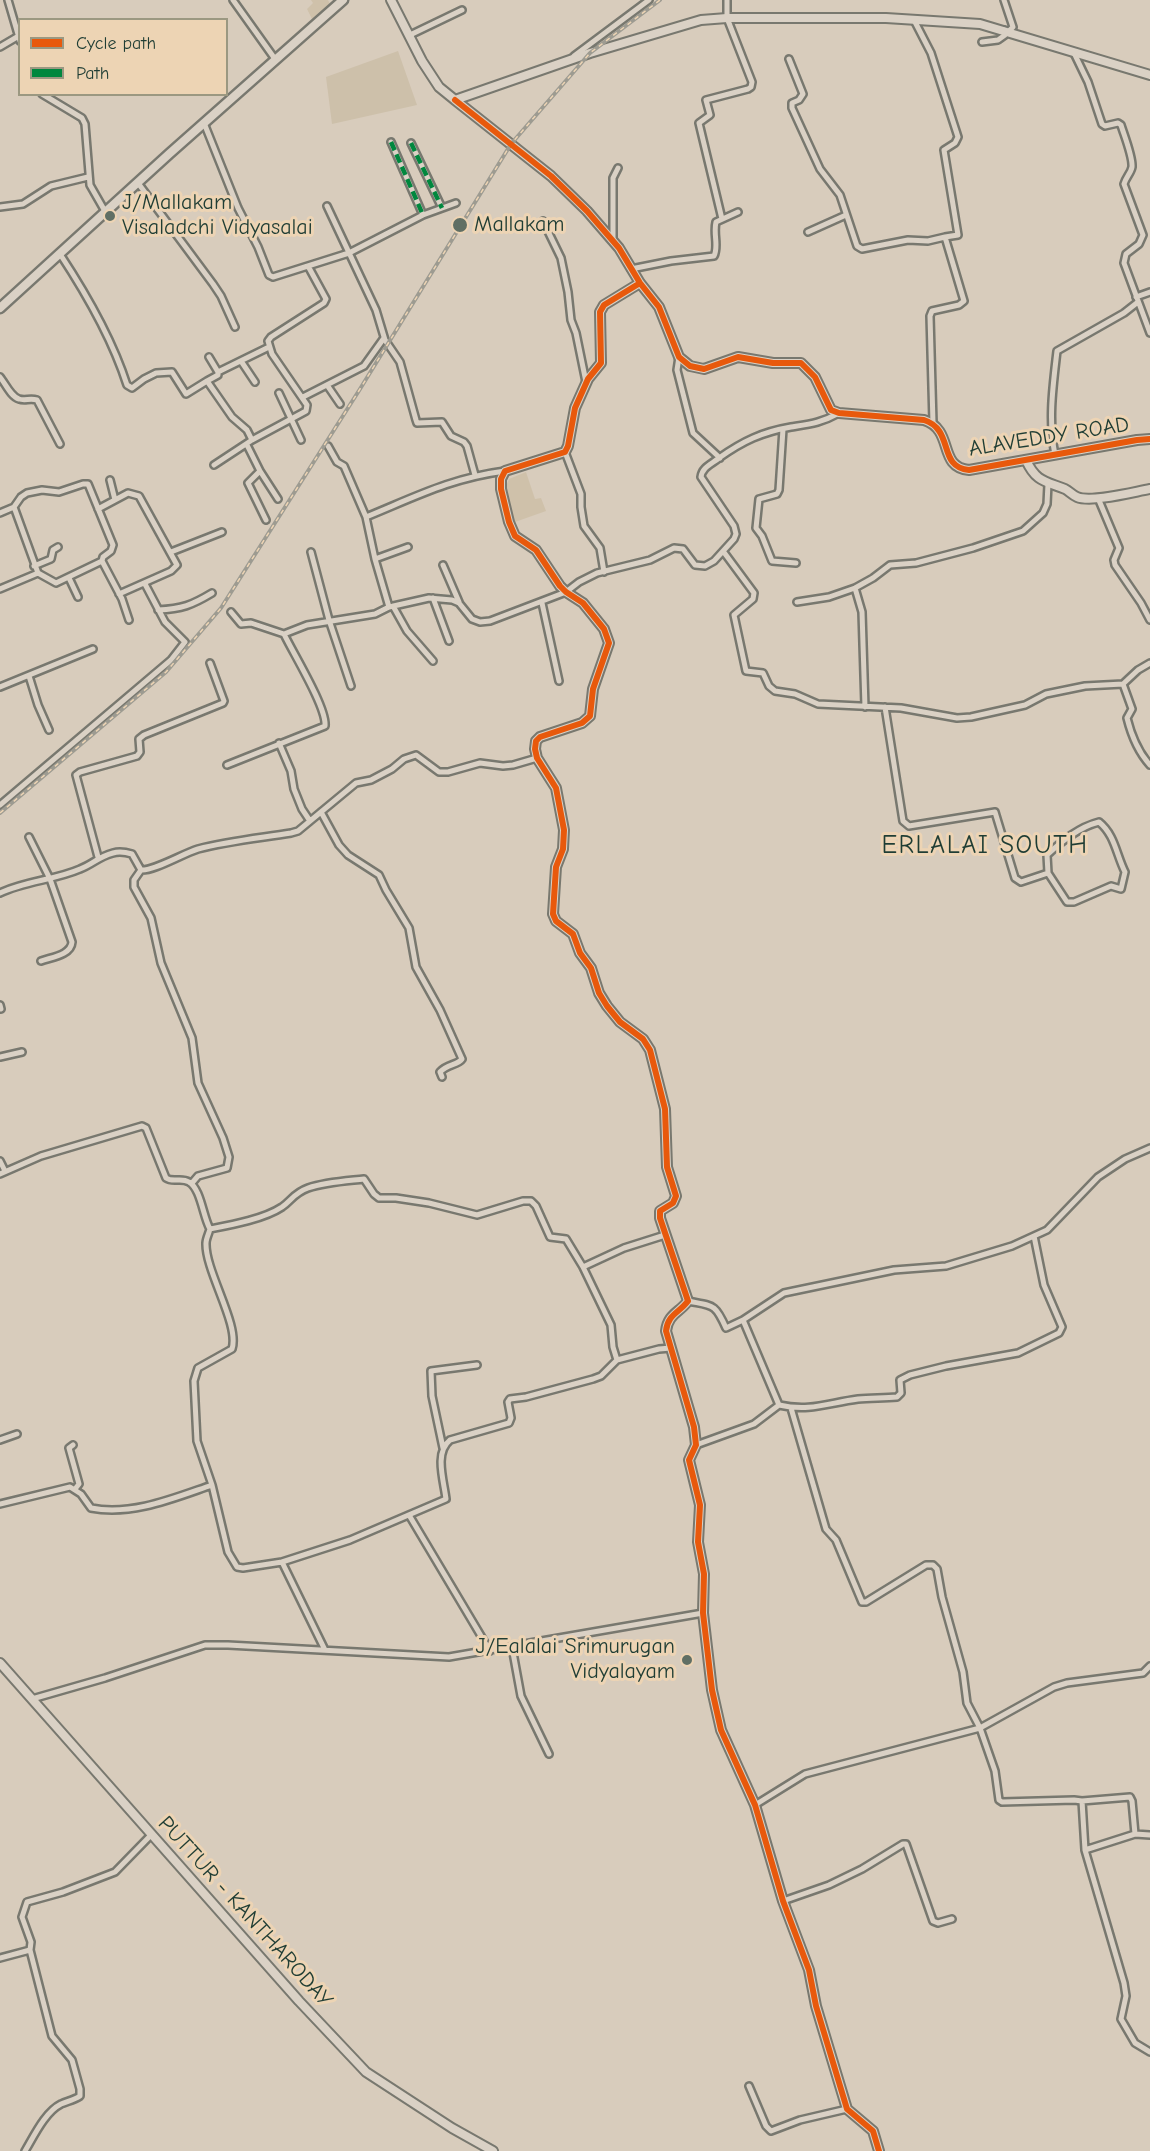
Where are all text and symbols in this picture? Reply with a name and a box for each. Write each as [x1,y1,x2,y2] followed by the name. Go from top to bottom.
[18,18,228,96] legend
[76,33,156,54] text: Cycle path
[76,63,109,84] text: Path
[122,190,313,242] place label: J/Mallakam Visaladchi Vidyasalai
[103,209,117,223] marker: J/Mallakam Visaladchi Vidyasalai
[474,212,565,238] place label: Mallakam
[451,216,469,234] marker: Mallakam
[967,411,1131,463] street label: ALAVEDDY ROAD
[881,830,1089,862] district label: ERLALAI SOUTH
[476,1634,675,1686] place label: J/Ealalai Srimurugan Vidyalayam
[680,1653,694,1667] marker: J/Ealalai Srimurugan Vidyalayam
[152,1811,338,2013] street label: PUTTUR - KANTHARODAY

